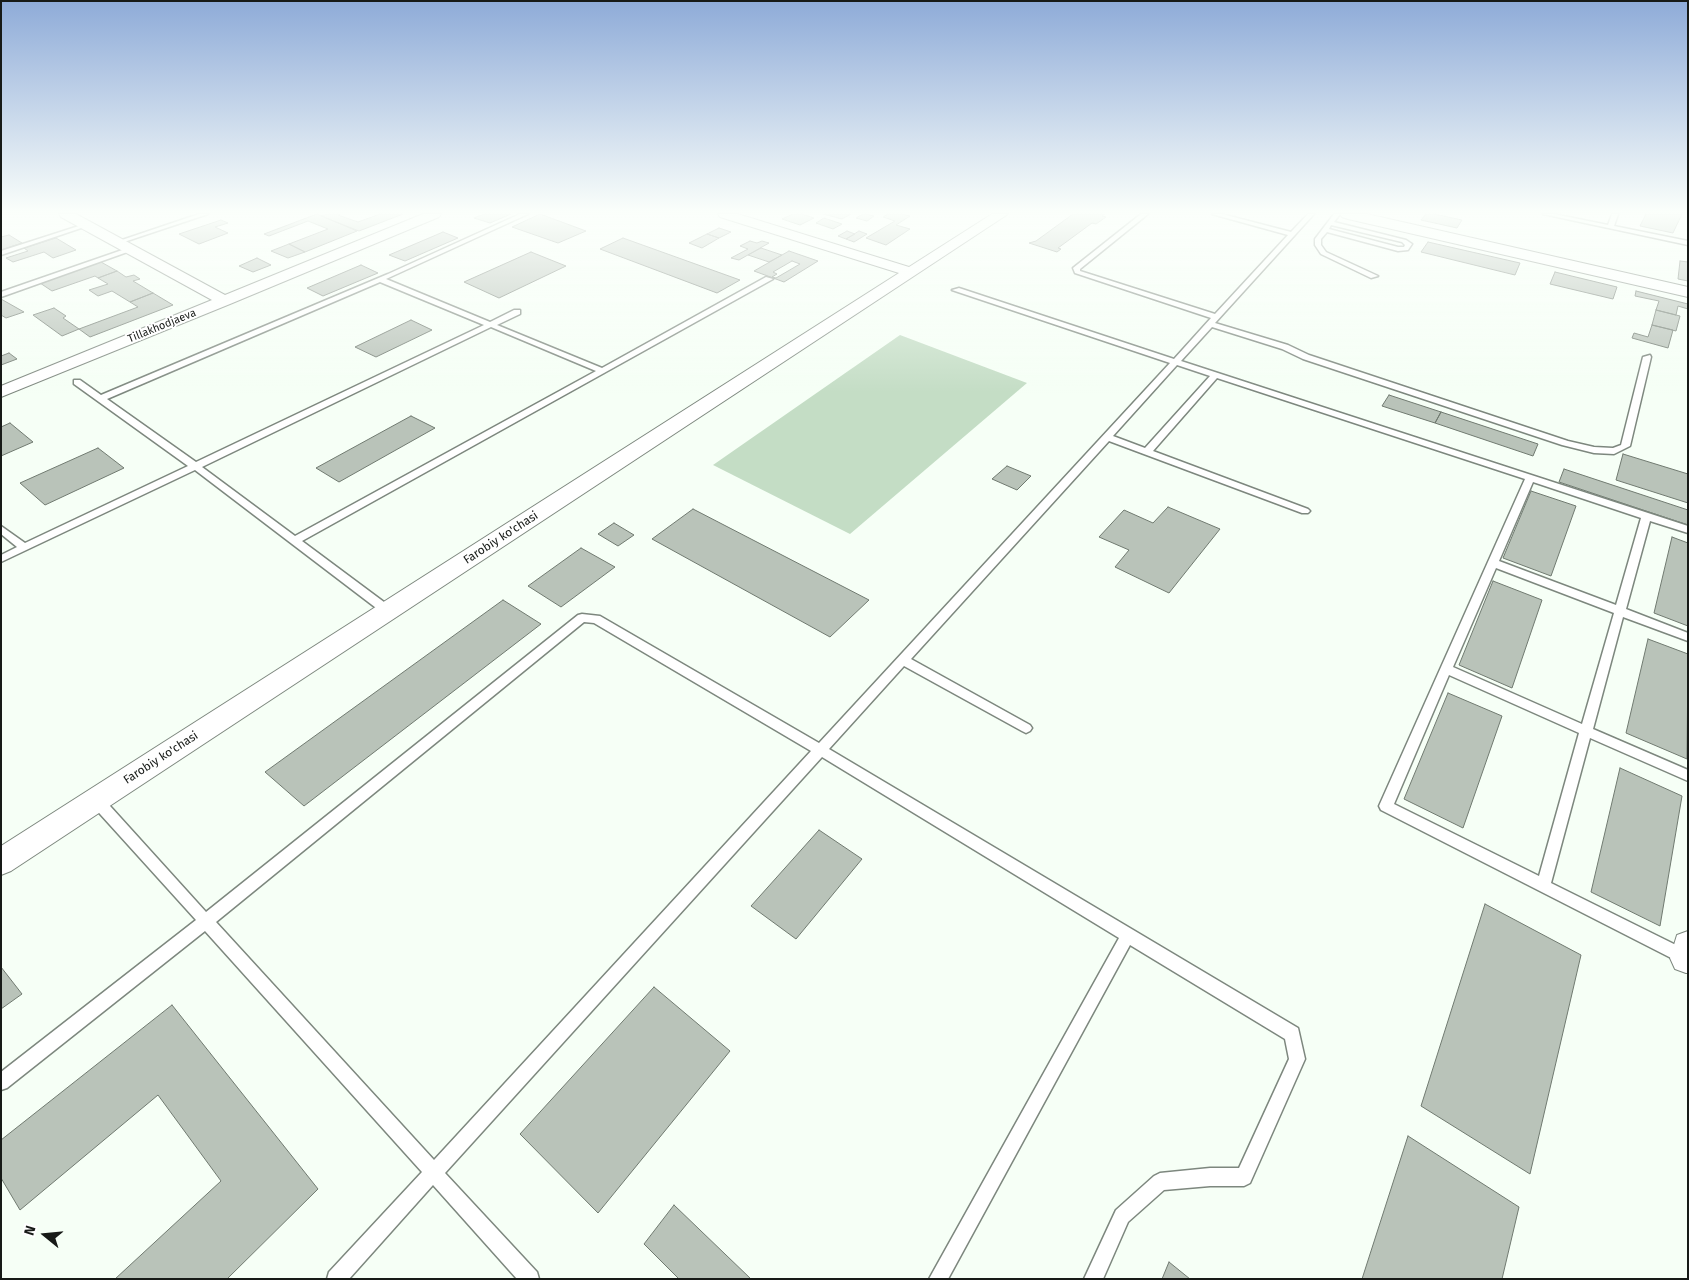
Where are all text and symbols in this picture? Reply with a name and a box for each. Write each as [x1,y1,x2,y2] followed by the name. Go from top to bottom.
[126,306,198,346] street label: Tillakhodjaeva
[461,508,541,568] street label: Farobiy ko'chasi
[121,728,201,788] street label: Farobiy ko'chasi
[20,1210,70,1260] north arrow
[21,1224,40,1237] text: N

